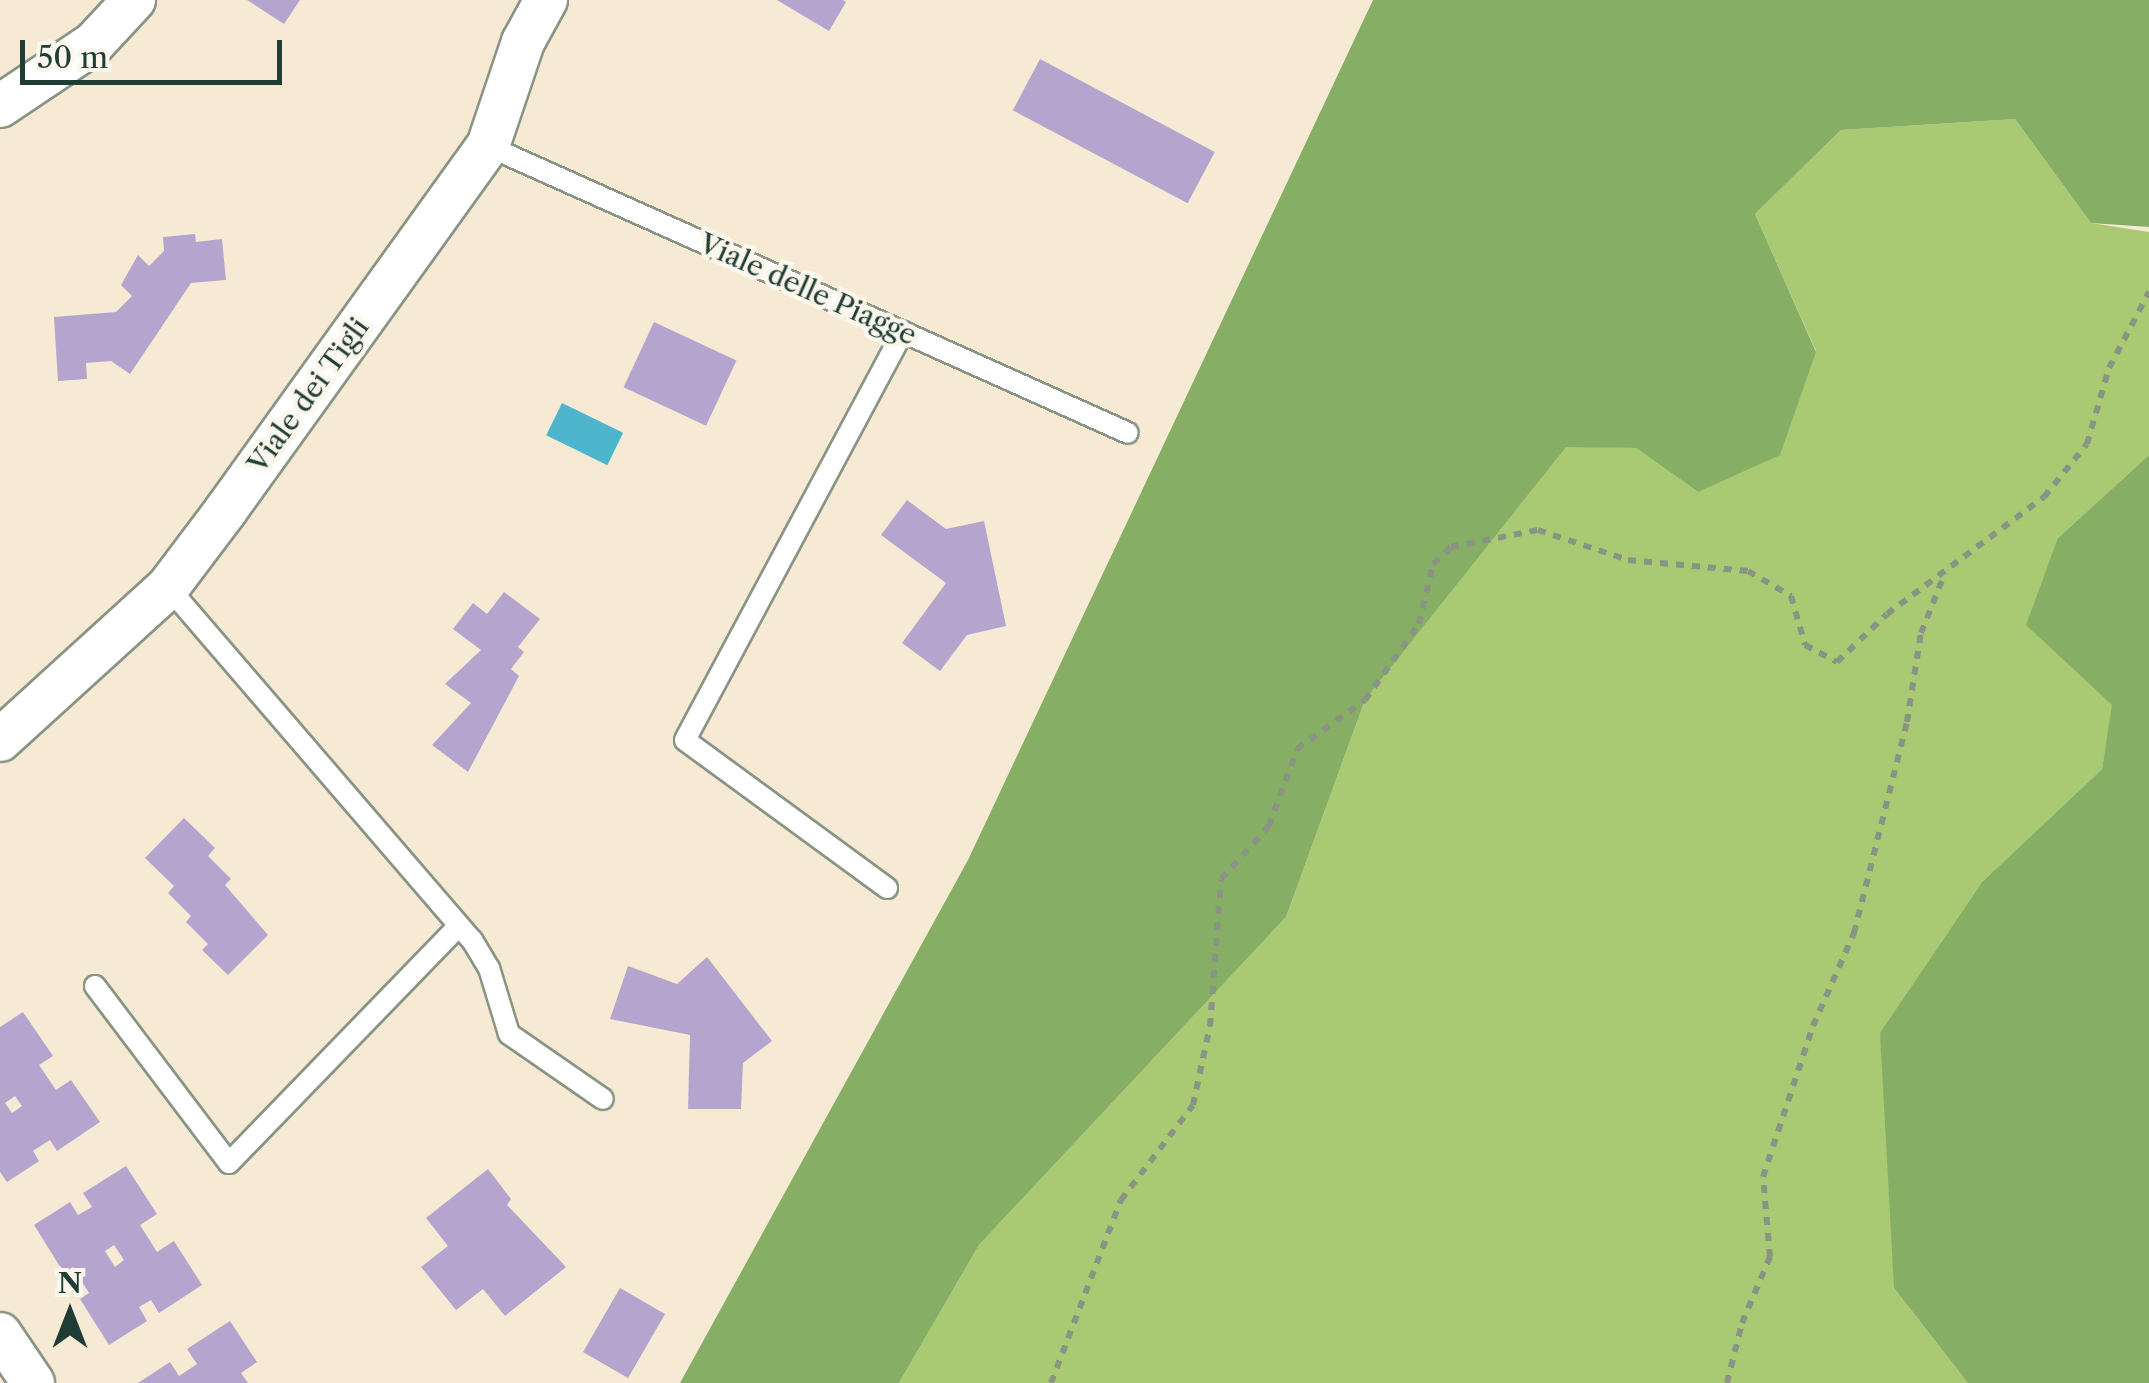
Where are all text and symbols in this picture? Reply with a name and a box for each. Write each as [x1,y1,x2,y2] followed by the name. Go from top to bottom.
[25,20,288,82] scale bar
[37,39,108,76] text: 50 m
[694,226,922,352] street label: Viale delle Piagge
[240,311,376,479] street label: Viale dei Tigli
[20,1263,120,1363] north arrow
[58,1266,82,1300] text: N

